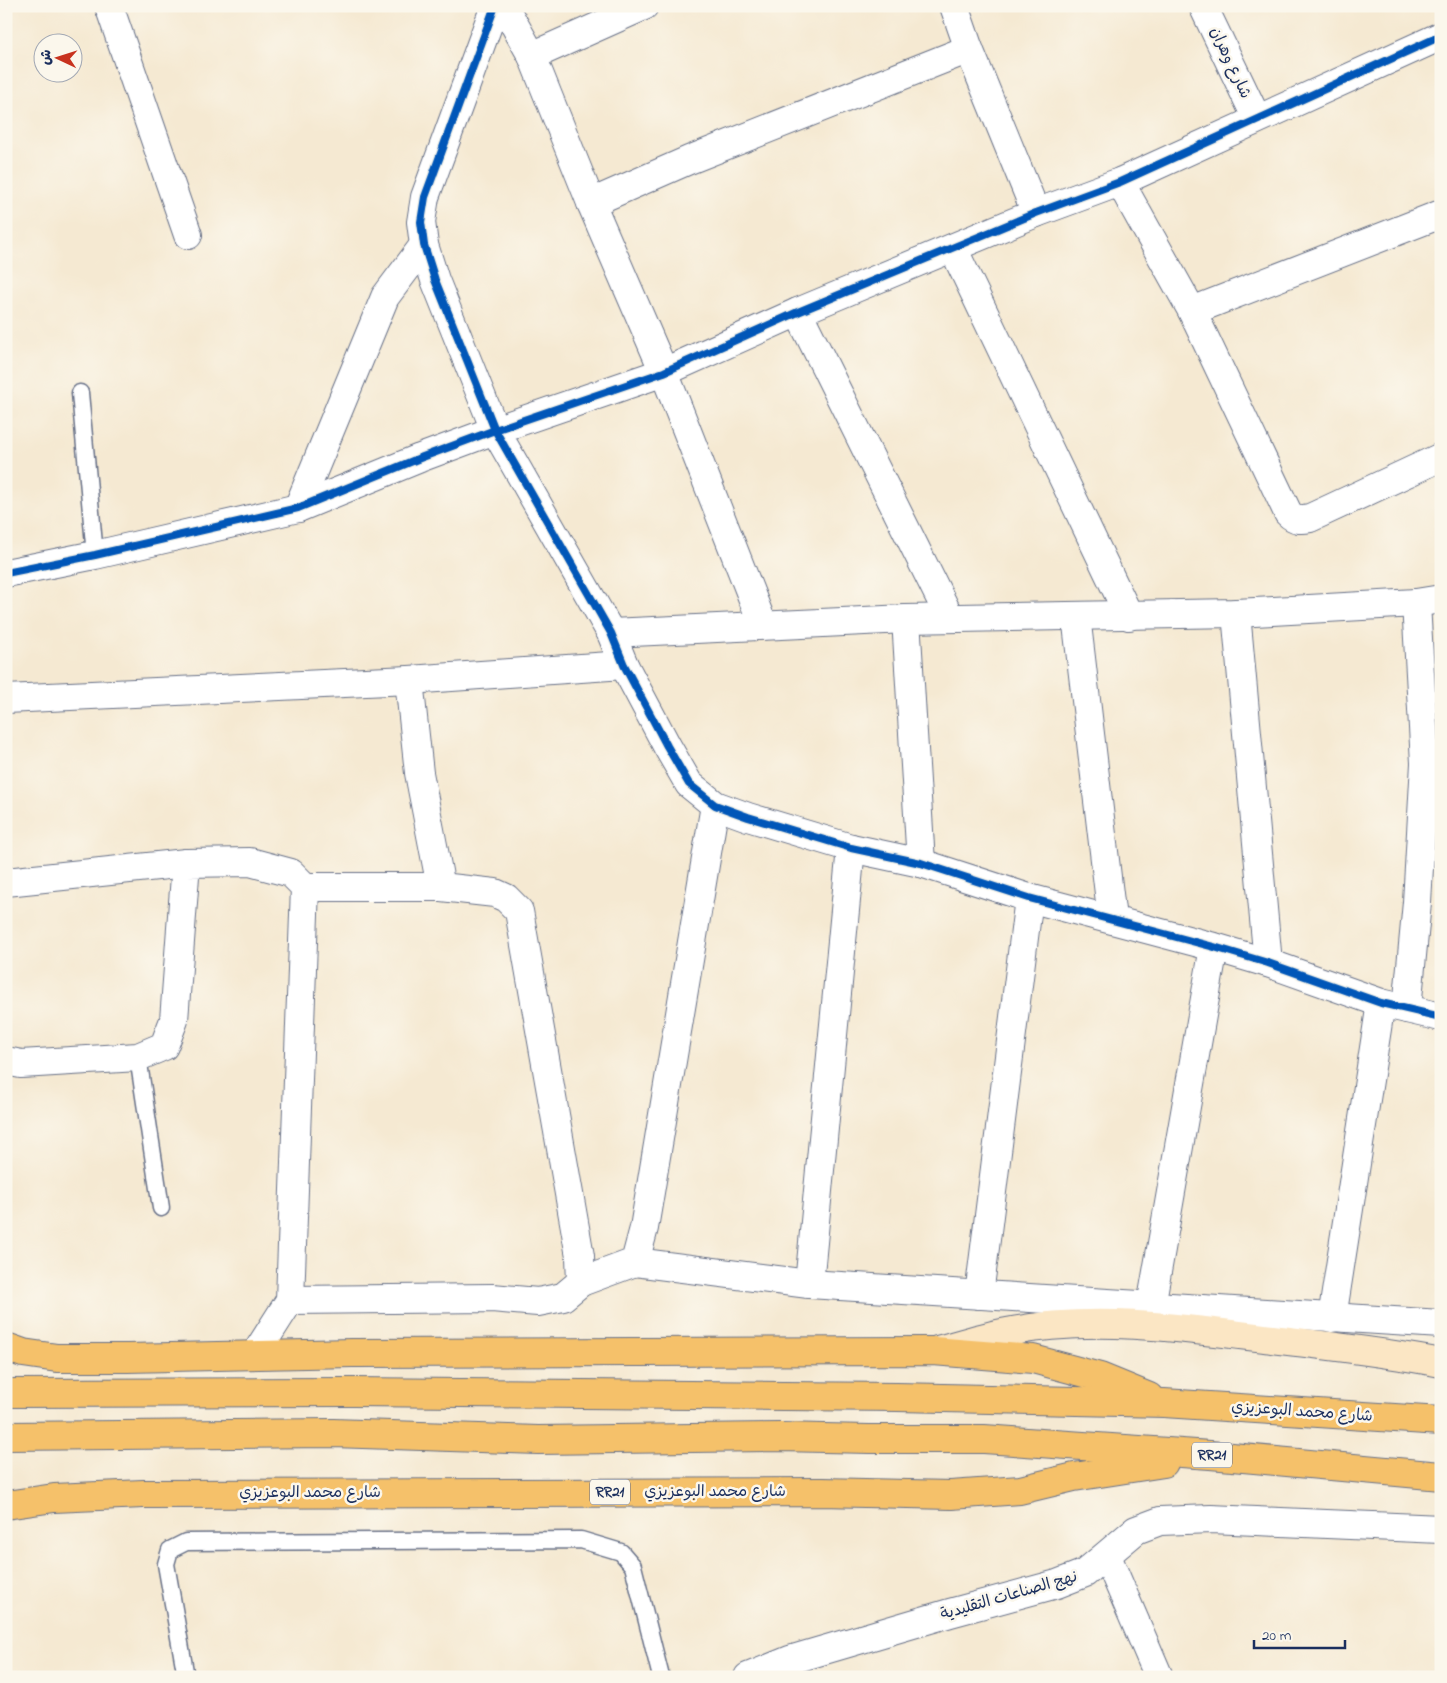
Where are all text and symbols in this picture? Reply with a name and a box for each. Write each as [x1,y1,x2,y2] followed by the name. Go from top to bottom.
[1203,23,1257,103] street label: شارع وهران
[32,32,82,82] north arrow
[36,49,58,66] text: ش
[1230,1395,1374,1429] street label: شارع محمد البوعزيزي
[1192,1442,1232,1468] road number: RR21
[590,1480,630,1504] road number: RR21
[644,1480,786,1504] street label: شارع محمد البوعزيزي
[239,1481,381,1505] street label: شارع محمد البوعزيزي
[938,1565,1080,1627] street label: نهج الصناعات التقليدية
[1254,1618,1346,1650] scale bar
[1262,1625,1292,1647] text: 20 m

